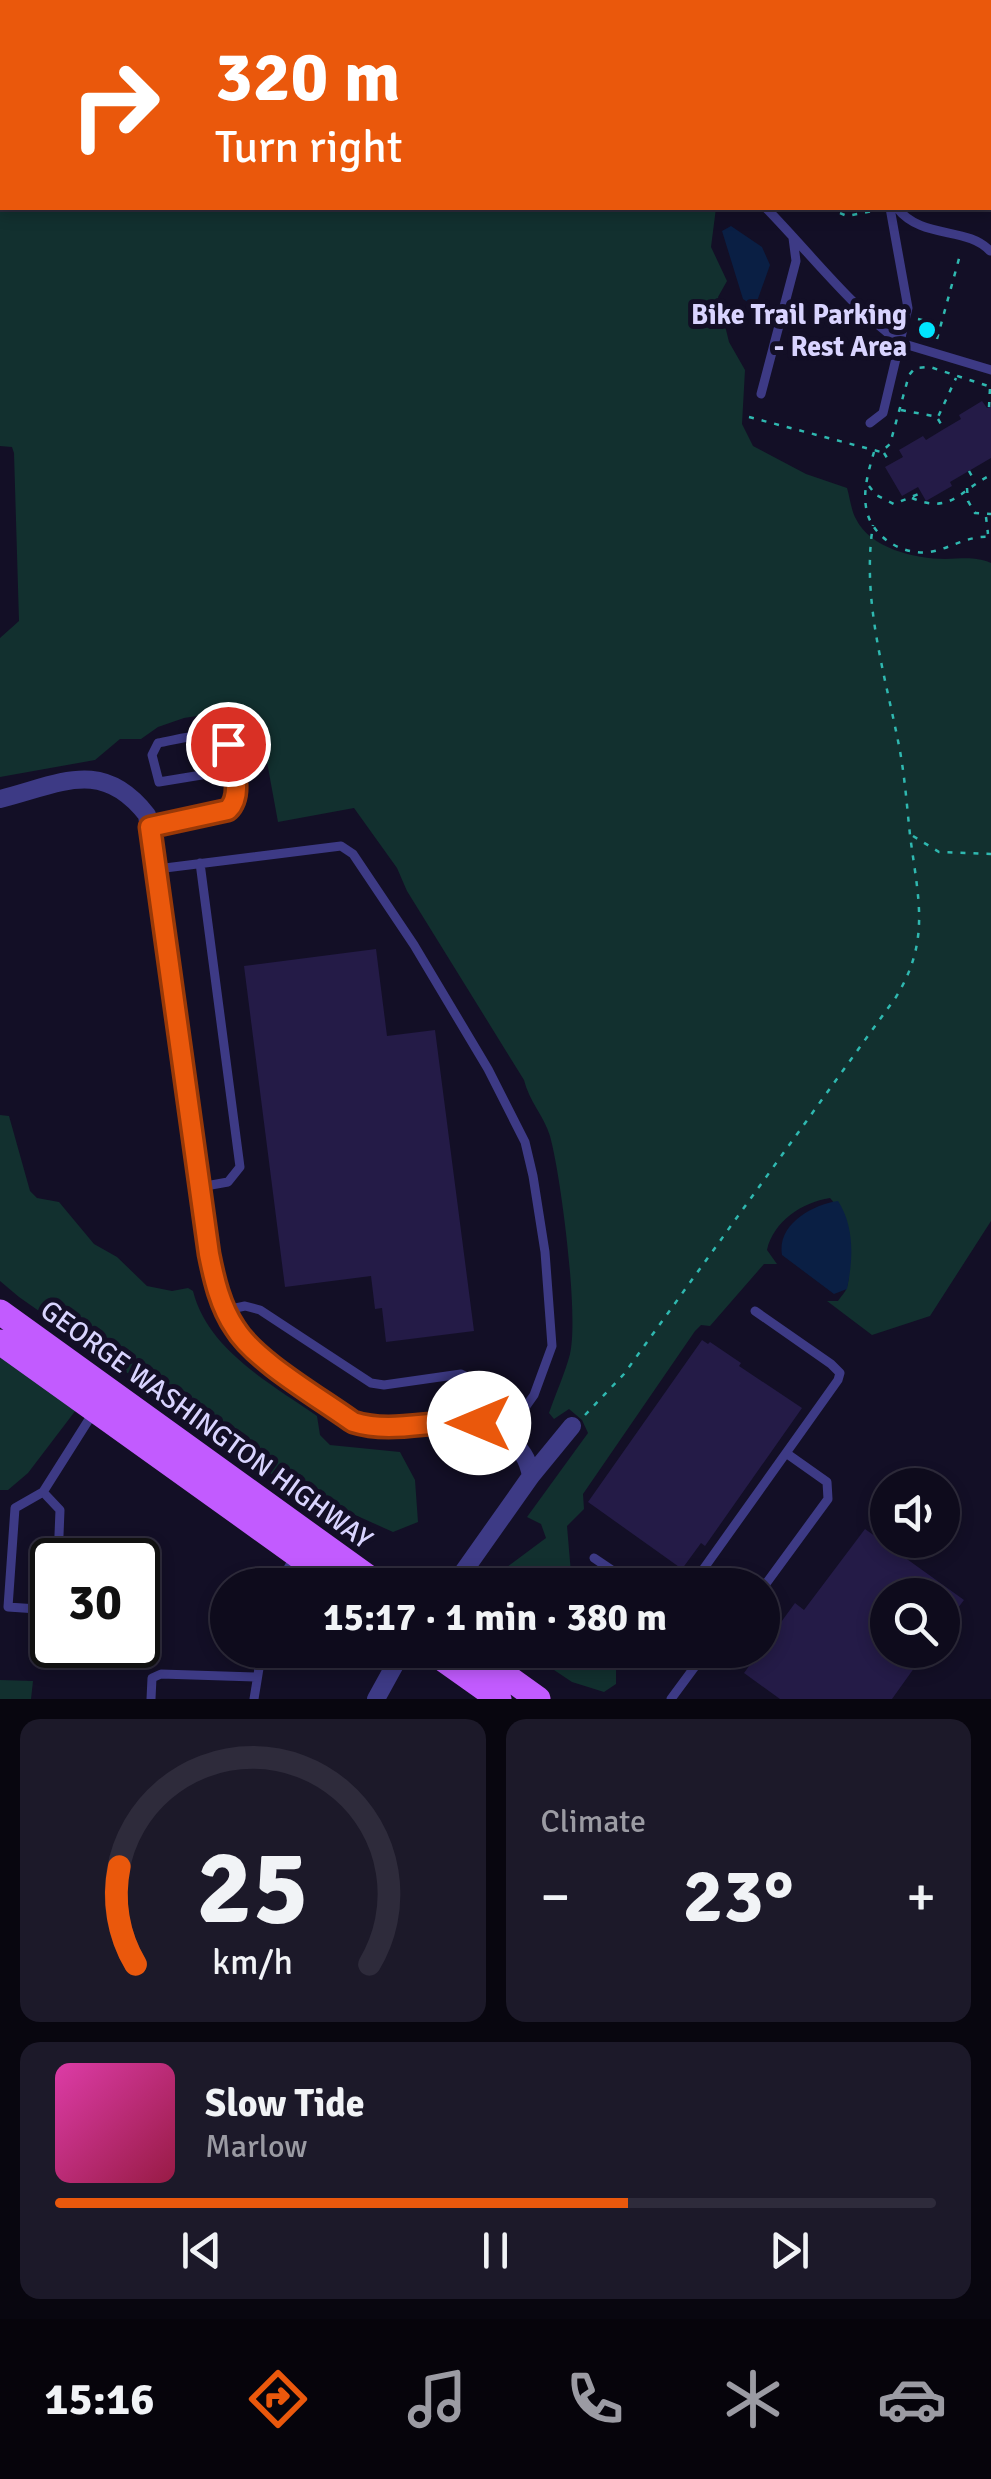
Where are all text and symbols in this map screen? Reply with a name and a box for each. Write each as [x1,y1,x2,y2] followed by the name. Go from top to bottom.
[215,34,400,120] text: 320 m
[50,40,180,170] icon: right
[215,120,403,175] text: Turn right
[691,298,907,364] place label: Bike Trail Parking - Rest Area
[916,319,938,341] marker: Bike Trail Parking - Rest Area
[186,702,271,787] pin
[201,717,256,772] icon: arrive
[34,1293,379,1557] street label: GEORGE WASHINGTON HIGHWAY
[427,1371,531,1475] position arrow
[870,1468,960,1668] map controls
[870,1468,960,1558] button: sound
[30,1538,160,1668] speed limit sign: 30
[870,1578,960,1668] button: search
[323,1594,667,1641] text: 15:17 · 1 min · 380 m
[541,1802,646,1841] text: Climate
[197,1824,309,1952] text: 25
[683,1850,794,1943] text: 23°
[541,1863,570,1931] text: −
[906,1863,936,1931] text: +
[212,1940,293,1984] text: km/h
[205,2080,365,2127] text: Slow Tide
[205,2127,307,2166] text: Marlow
[174,2223,229,2278] icon: previous
[468,2223,523,2278] icon: pause
[762,2223,817,2278] icon: next
[243,2364,313,2434] icon: directions
[402,2364,472,2434] icon: music
[560,2364,630,2434] icon: phone
[718,2364,788,2434] icon: climate
[877,2364,947,2434] icon: car
[44,2372,155,2427] text: 15:16

